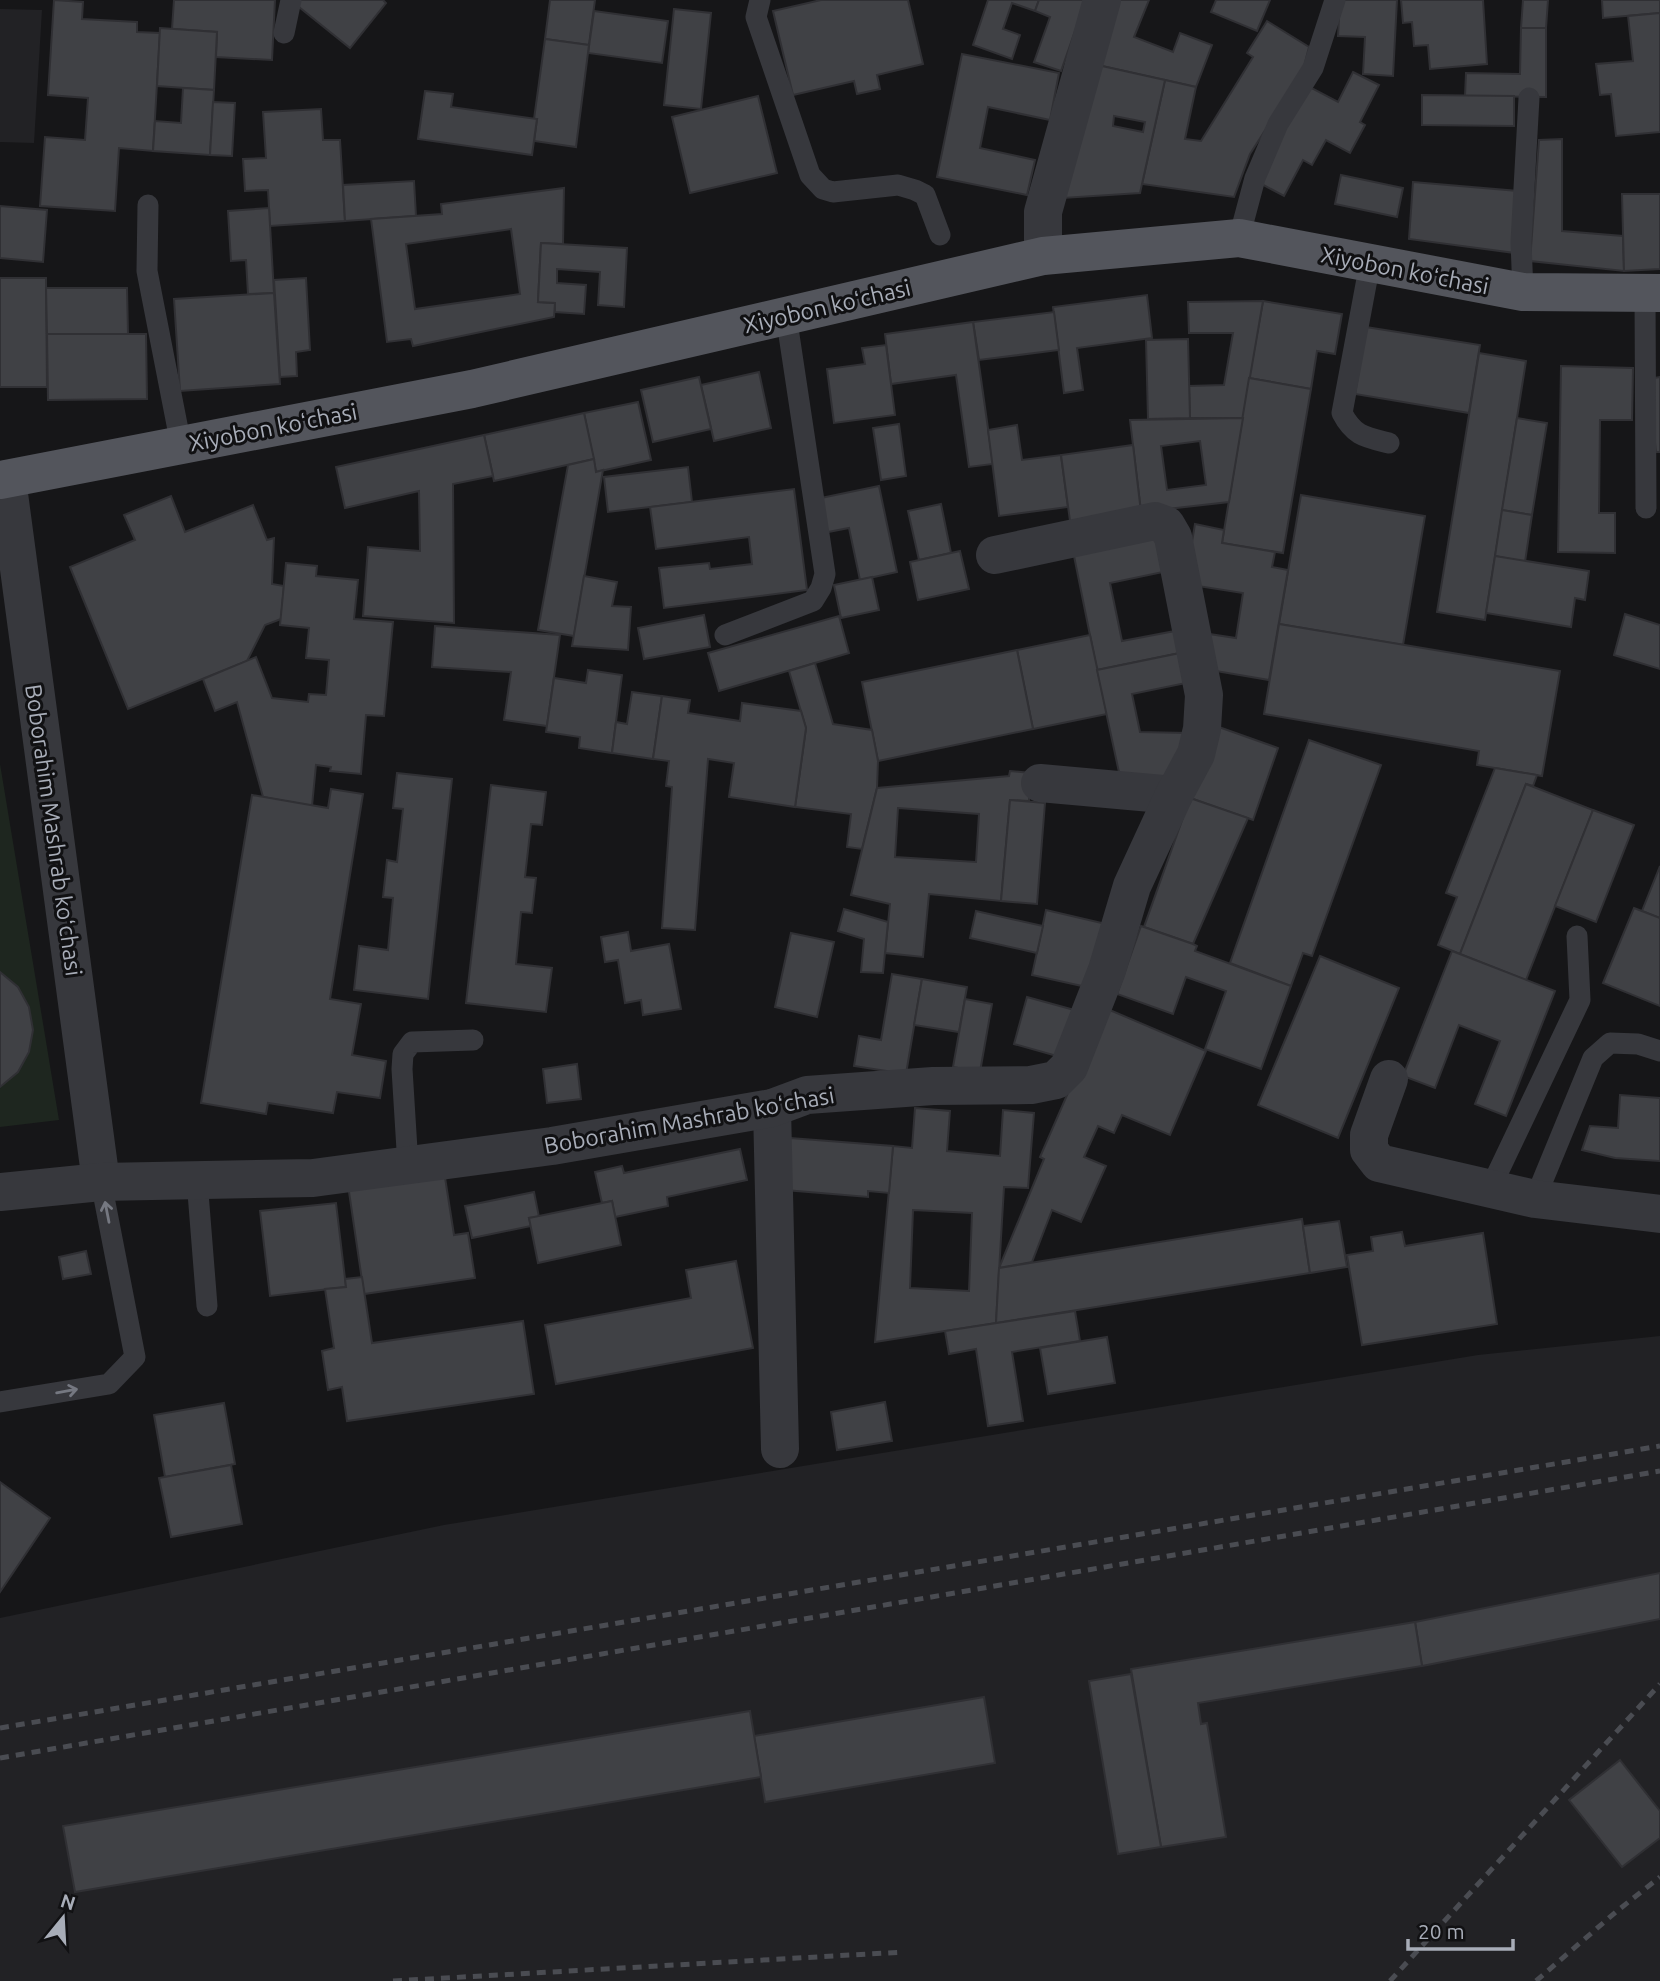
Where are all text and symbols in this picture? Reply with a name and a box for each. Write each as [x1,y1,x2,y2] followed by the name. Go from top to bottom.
[1319,241,1491,299] street label: Xiyobon koʻchasi
[741,275,913,337] street label: Xiyobon koʻchasi
[187,398,359,456] street label: Xiyobon koʻchasi
[21,682,87,978] street label: Boborahim Mashrab koʻchasi
[542,1082,836,1158] street label: Boborahim Mashrab koʻchasi
[100,1201,113,1224] one-way arrow
[55,1384,78,1397] one-way arrow
[28,1883,98,1953] north arrow
[58,1889,78,1914] text: N
[1408,1908,1513,1952] scale bar
[1418,1919,1465,1943] text: 20 m

